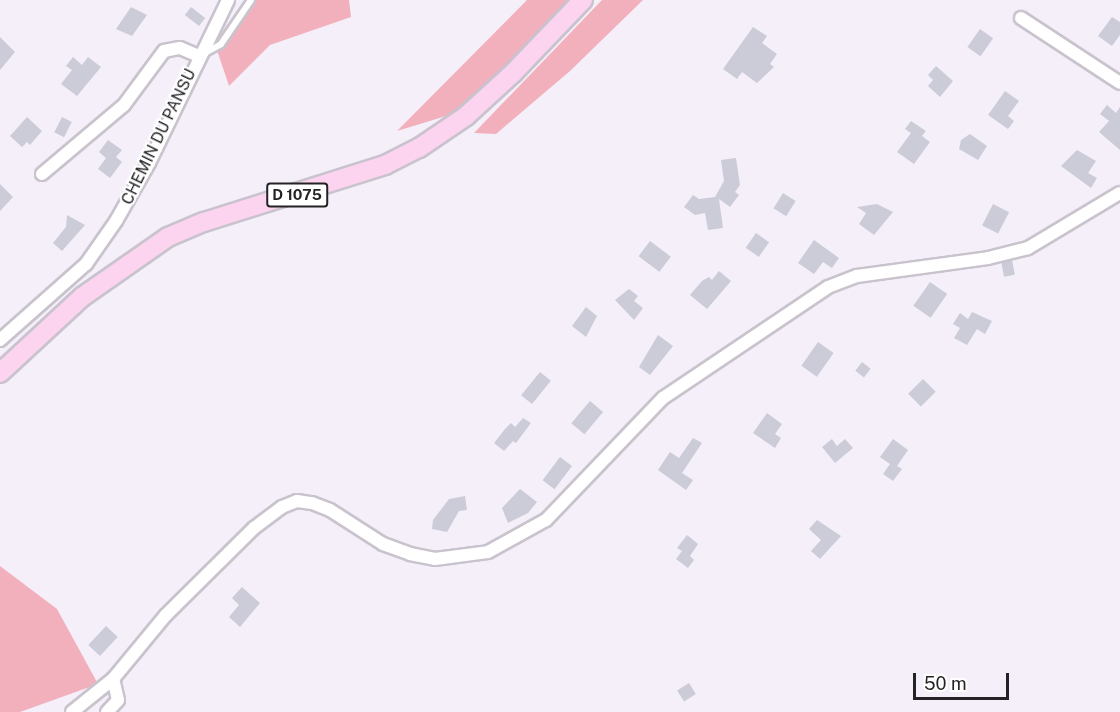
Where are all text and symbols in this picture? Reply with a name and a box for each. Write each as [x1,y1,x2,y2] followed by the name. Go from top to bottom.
[118,66,200,208] street label: CHEMIN DU PANSU
[266,183,328,207] road number: D 1075
[916,661,1012,699] scale bar
[924,673,967,694] text: 50 m

